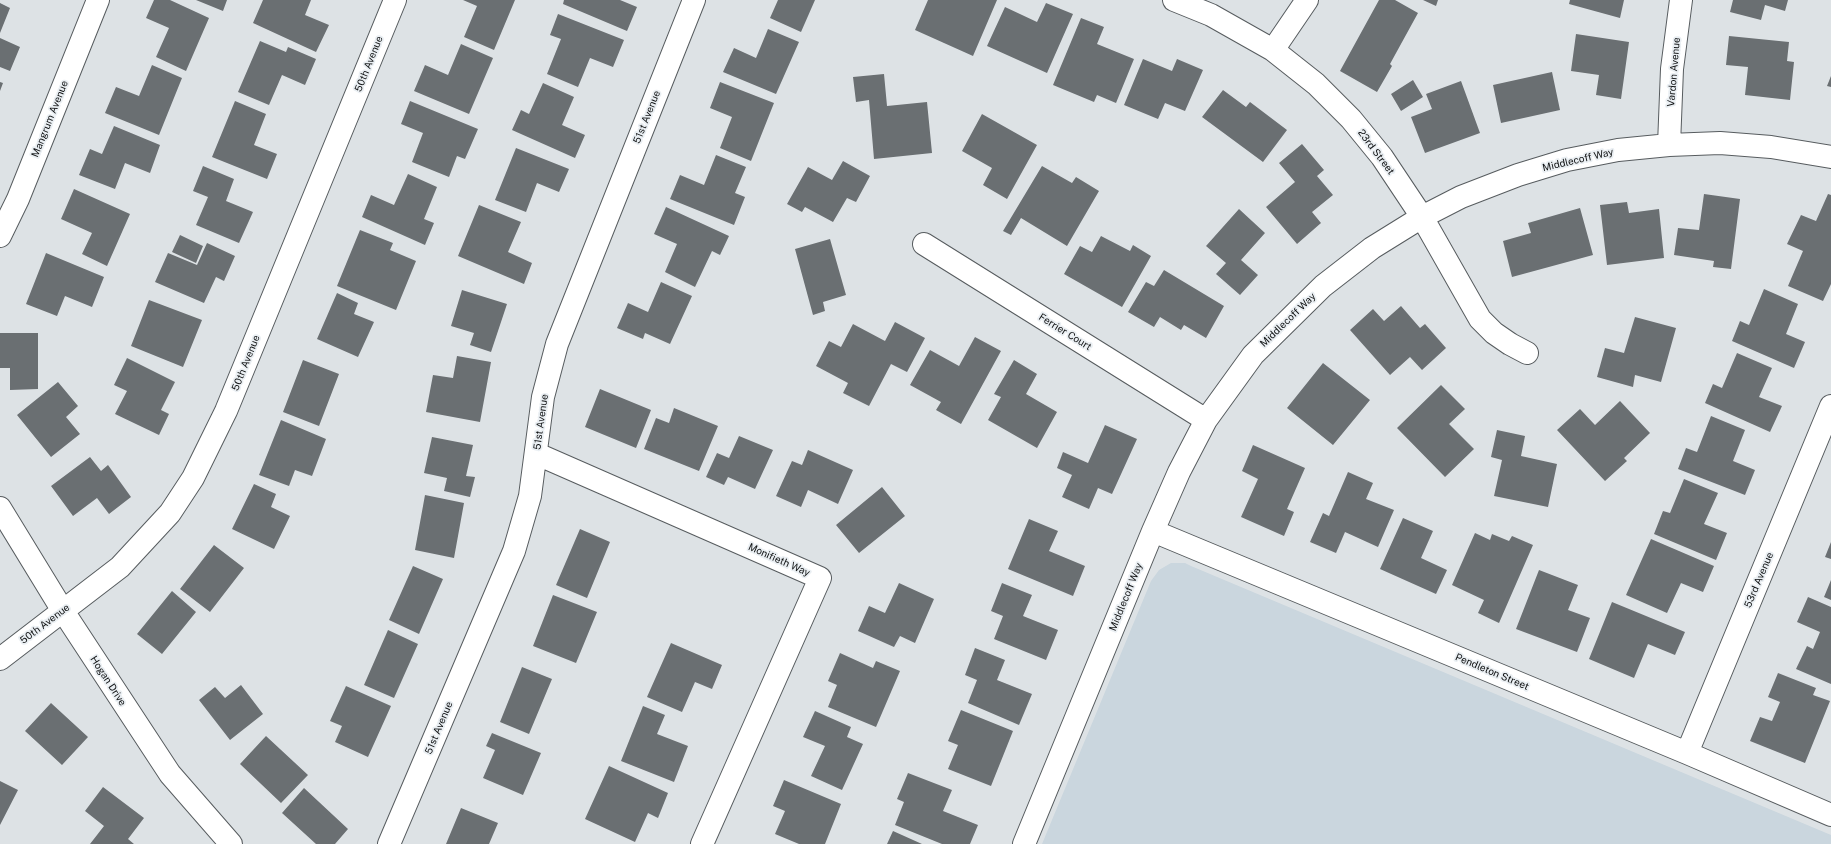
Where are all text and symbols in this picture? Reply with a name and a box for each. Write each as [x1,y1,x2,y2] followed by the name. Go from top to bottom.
[352,34,386,94] street label: 50th Avenue
[1665,37,1683,107] street label: Vardon Avenue
[29,79,71,159] street label: Mangrum Avenue
[631,89,663,145] street label: 51st Avenue
[1355,127,1397,177] street label: 23rd Street
[1541,146,1615,174] street label: Middlecoff Way
[1258,290,1318,350] street label: Middlecoff Way
[1036,311,1094,353] street label: Ferrier Court
[229,333,263,393] street label: 50th Avenue
[531,393,551,451] street label: 51st Avenue
[746,541,812,579] street label: Monifieth Way
[1742,550,1776,610] street label: 53rd Avenue
[1107,561,1145,633] street label: Middlecoff Way
[18,601,72,647] street label: 50th Avenue
[1453,651,1531,693] street label: Pendleton Street
[87,654,129,708] street label: Hogan Drive
[423,700,455,756] street label: 51st Avenue

